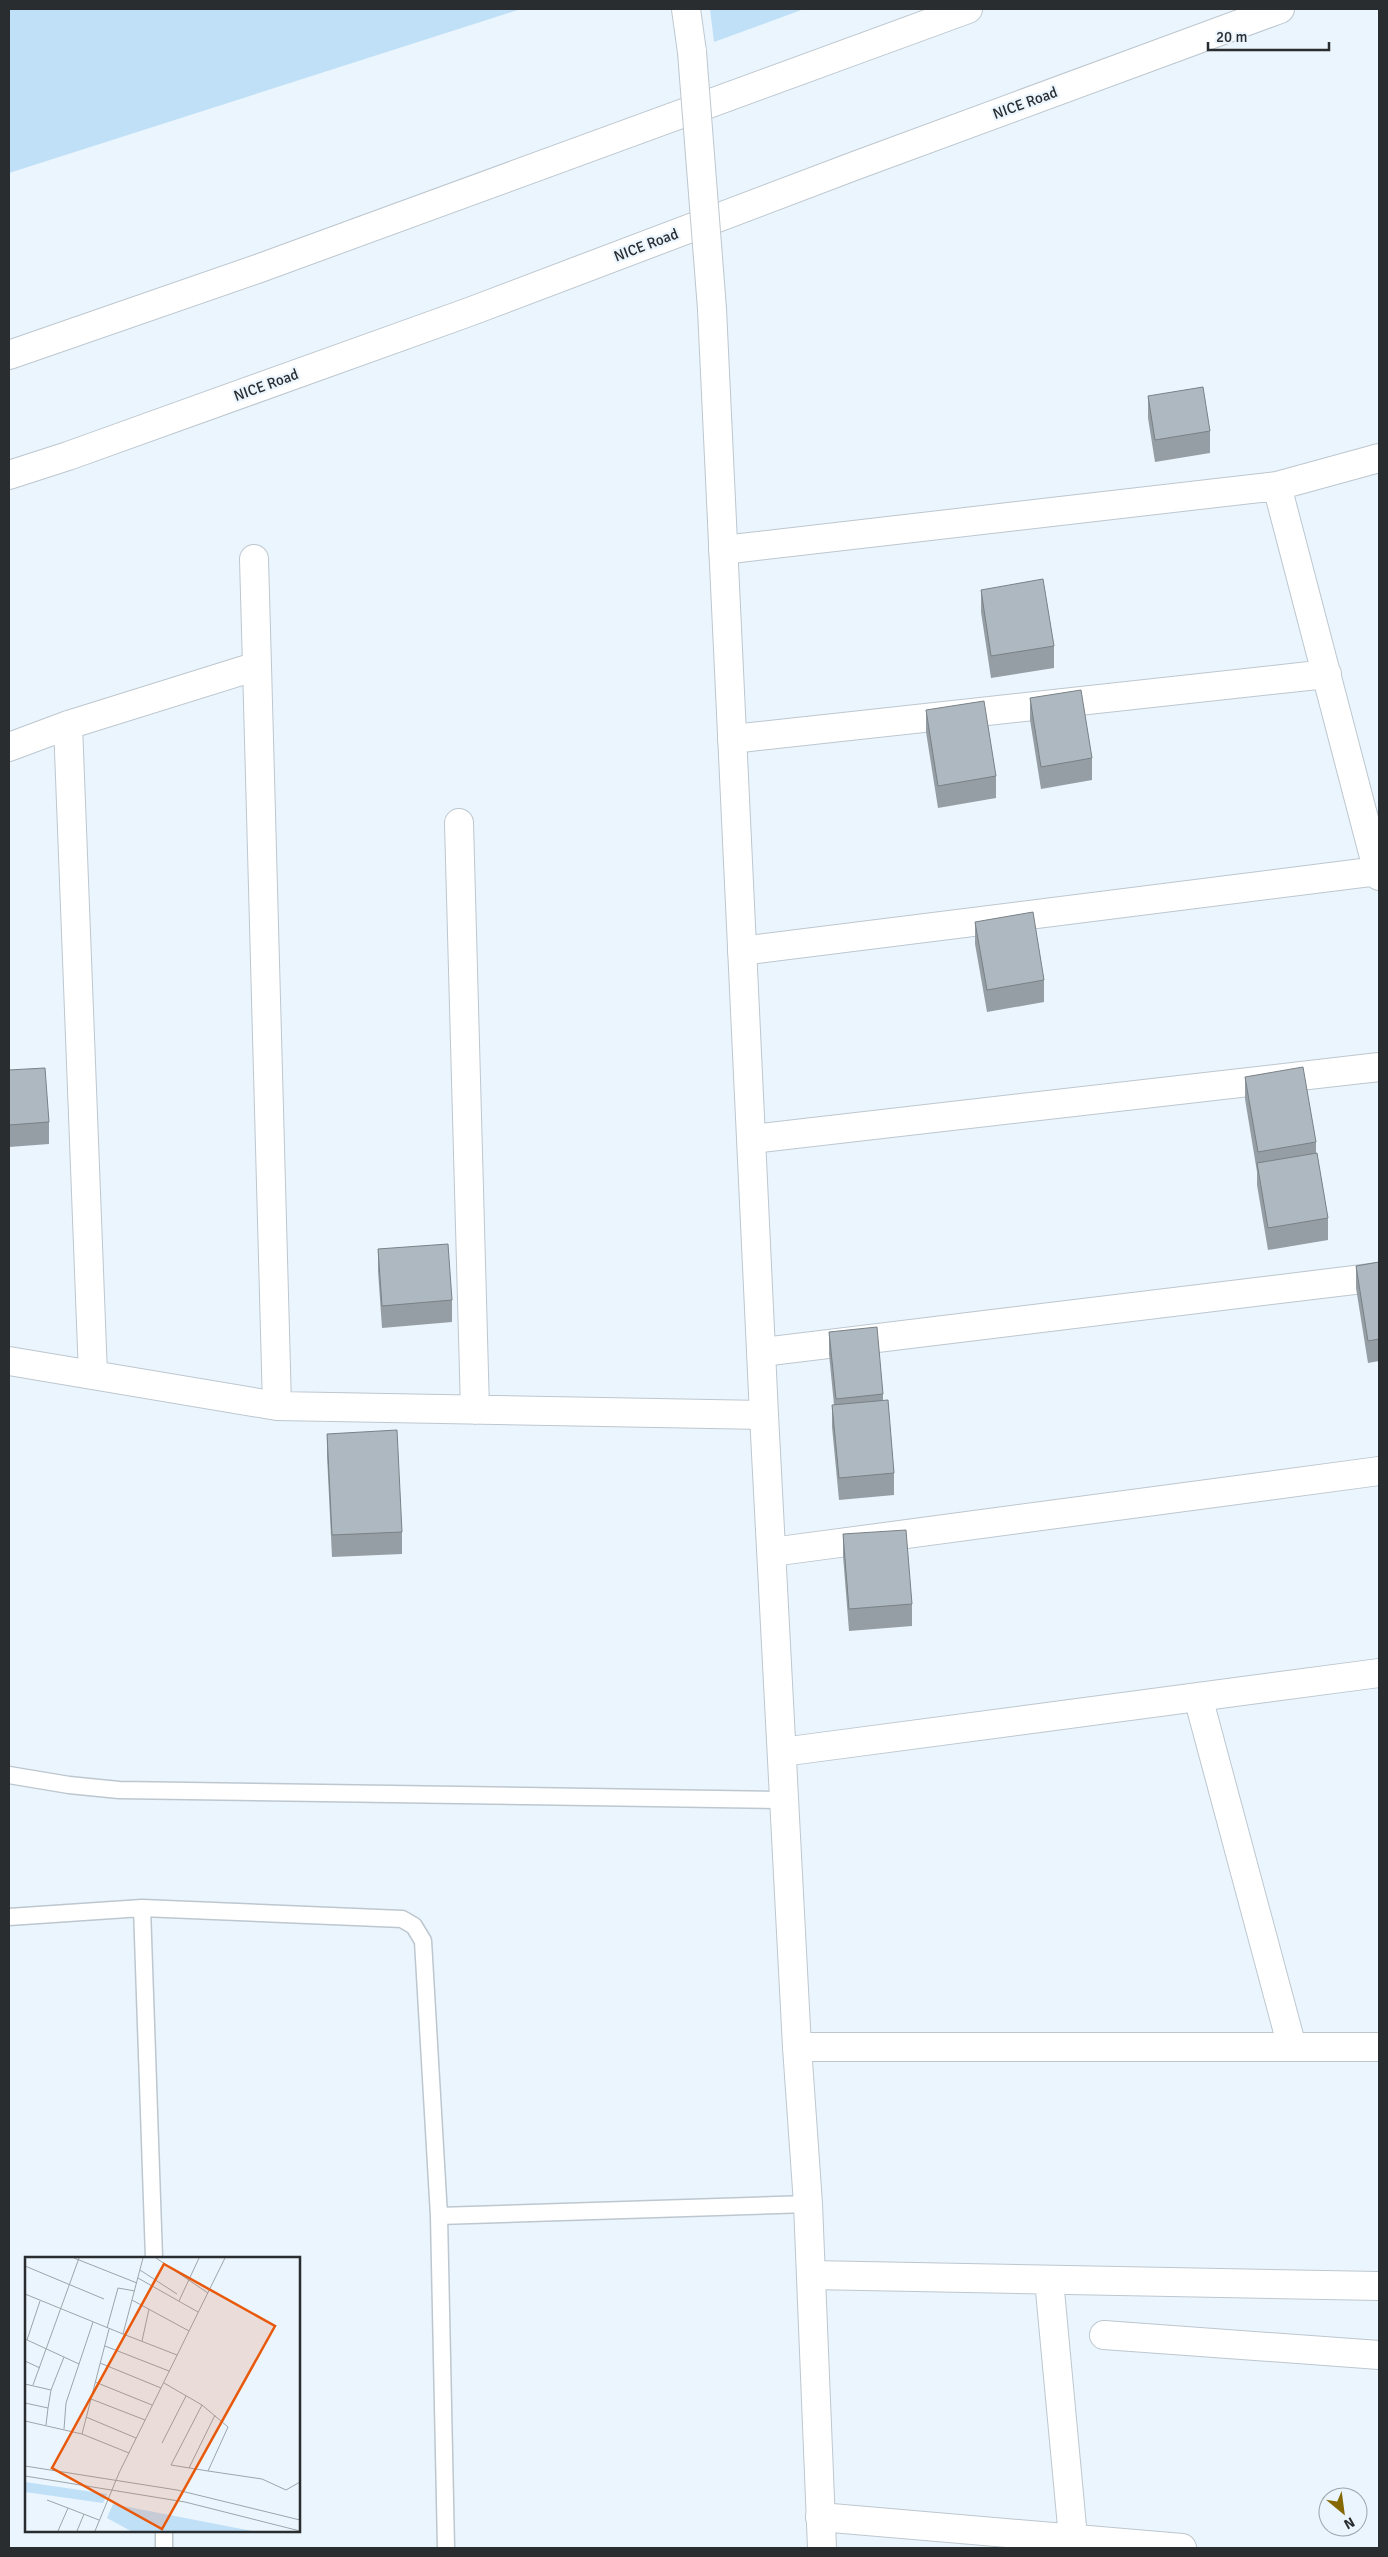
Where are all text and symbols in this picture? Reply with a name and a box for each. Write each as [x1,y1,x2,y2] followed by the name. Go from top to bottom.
[1208,20,1329,52] scale bar
[1216,28,1247,46] text: 20 m
[990,83,1060,123] street label: NICE Road
[611,224,681,266] street label: NICE Road
[231,365,301,405] street label: NICE Road
[25,2257,300,2532] inset map
[1318,2487,1368,2537] north arrow
[1341,2513,1357,2533] text: N

